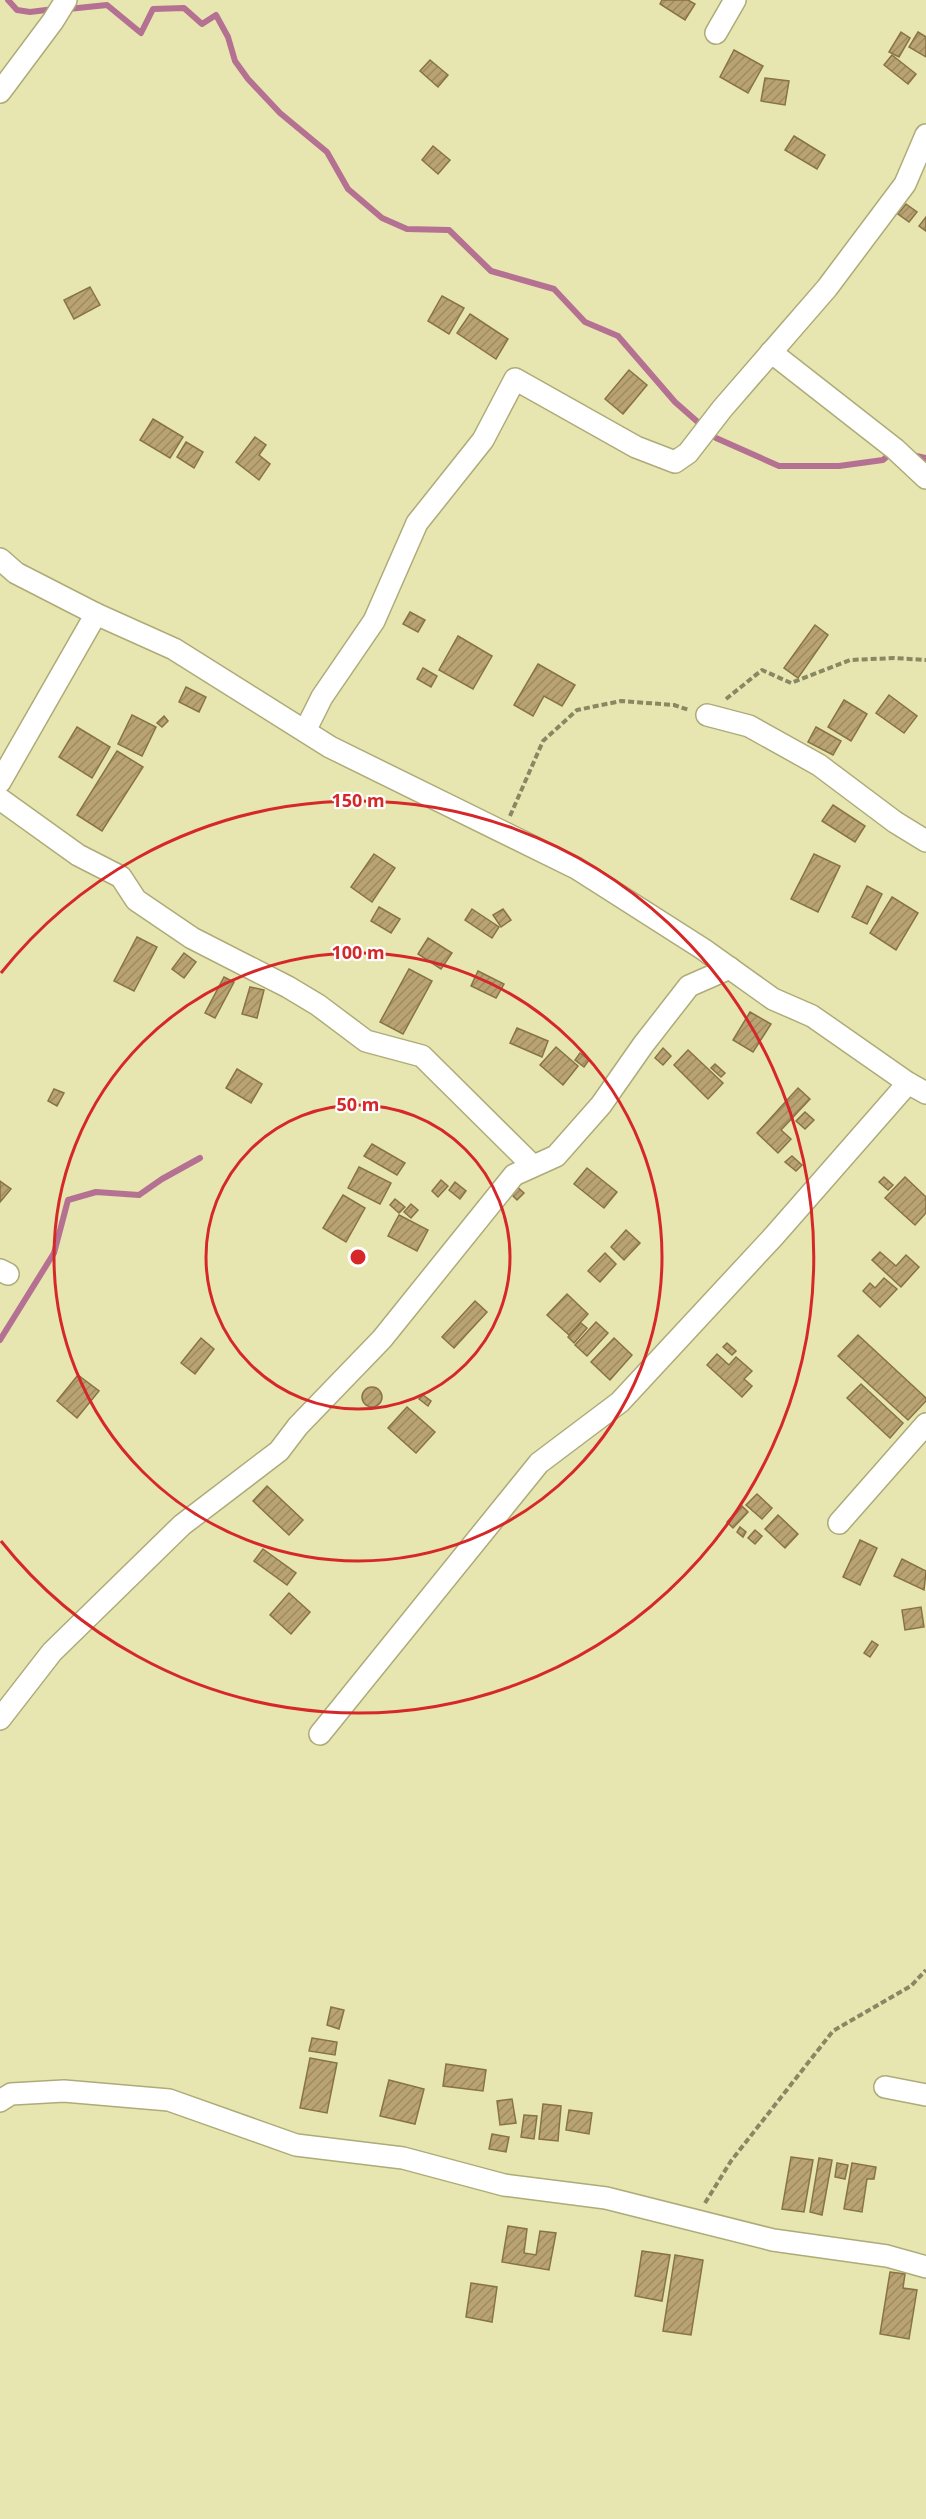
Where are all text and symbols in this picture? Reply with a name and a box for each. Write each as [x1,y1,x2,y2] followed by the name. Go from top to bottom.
[331,788,385,812] text: 150 m
[331,940,385,964] text: 100 m
[337,1092,379,1116] text: 50 m
[348,1247,368,1267] centre of rings

